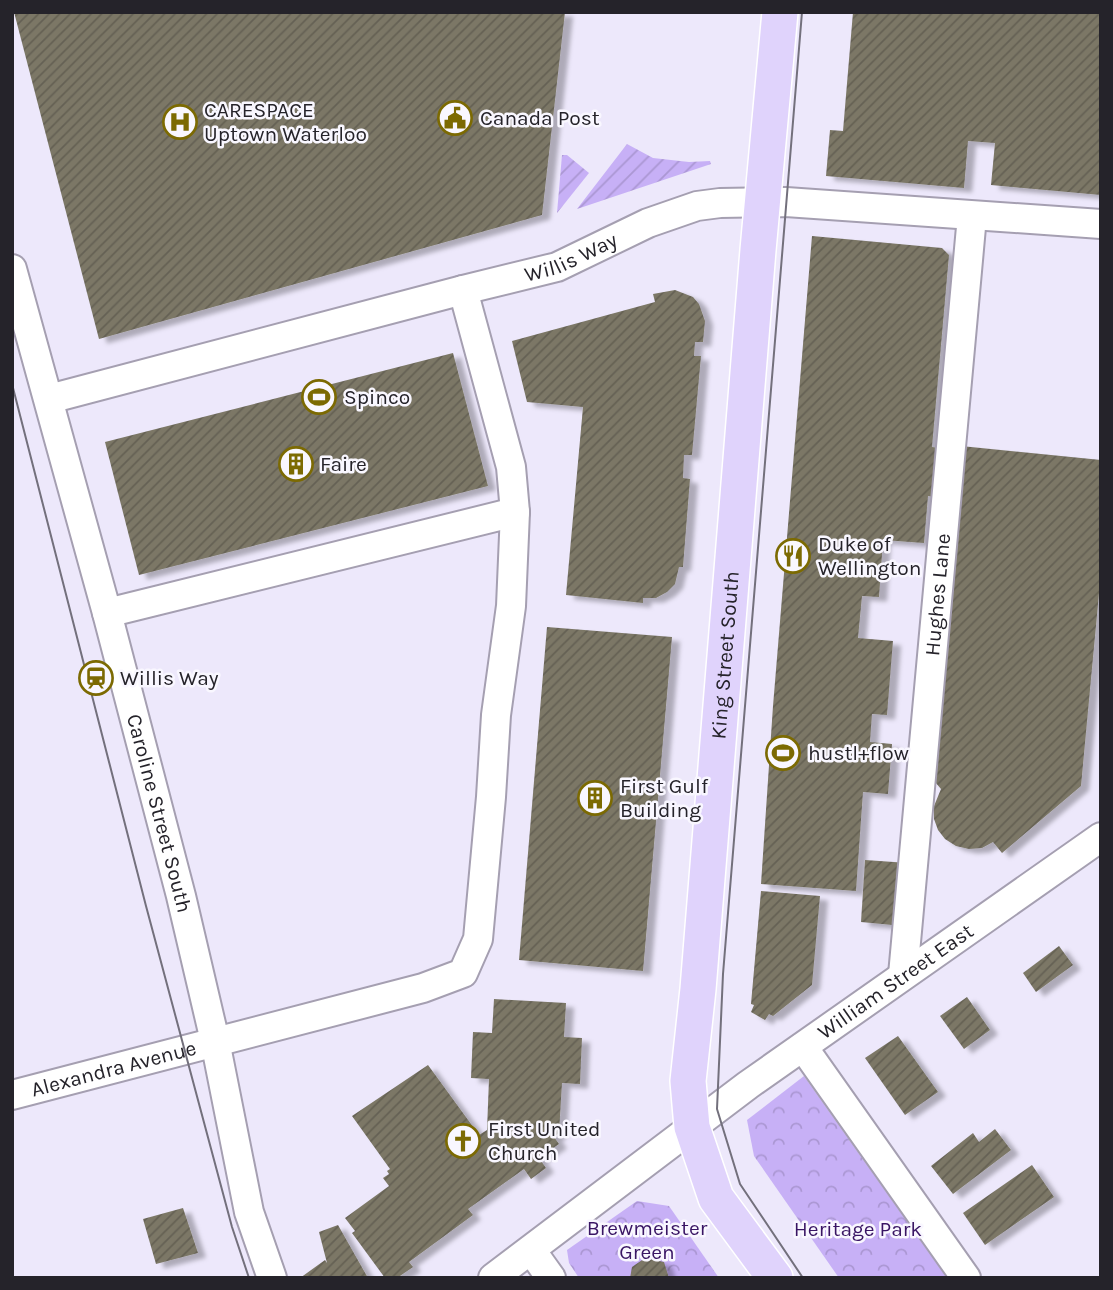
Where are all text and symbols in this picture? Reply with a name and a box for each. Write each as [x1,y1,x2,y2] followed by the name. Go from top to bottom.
[204,98,367,146] place label: CARESPACE Uptown Waterloo
[436,99,474,137] public building icon: Canada Post
[161,103,199,141] hospital icon: CARESPACE Uptown Waterloo
[480,106,600,130] place label: Canada Post
[522,228,621,287] street label: Willis Way
[300,378,338,416] sports icon: Spinco
[344,385,410,409] place label: Spinco
[277,445,315,483] building icon: Faire
[320,452,367,476] place label: Faire
[818,532,921,580] place label: Duke of Wellington
[920,532,955,657] street label: Hughes Lane
[774,537,812,575] restaurant icon: Duke of Wellington
[706,570,744,740] street label: King Street South
[77,659,115,697] station icon: Willis Way
[120,666,219,690] place label: Willis Way
[122,711,197,915] street label: Caroline Street South
[764,734,802,772] sports icon: hustl+flow
[808,741,909,765] place label: hustl+flow
[620,774,709,822] place label: First Gulf Building
[576,779,614,817] building icon: First Gulf Building
[813,919,978,1044] street label: William Street East
[29,1036,199,1102] street label: Alexandra Avenue
[488,1117,601,1165] place label: First United Church
[444,1122,482,1160] church icon: First United Church
[587,1216,708,1264] park label: Brewmeister Green
[794,1217,922,1241] park label: Heritage Park

